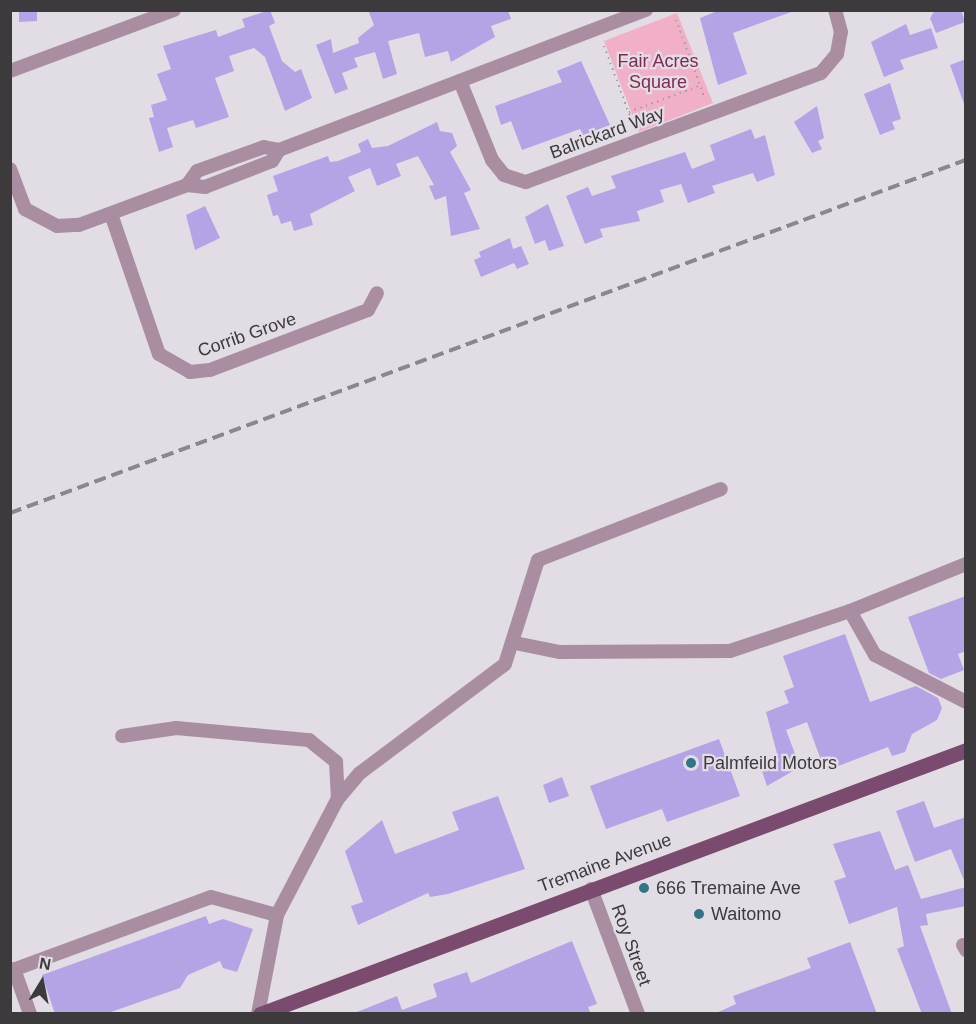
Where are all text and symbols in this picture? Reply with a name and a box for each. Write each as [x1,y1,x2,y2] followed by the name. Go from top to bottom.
[617,51,699,94] park label: Fair Acres Square
[547,102,667,164] street label: Balrickard Way
[195,308,299,362] street label: Corrib Grove
[703,752,837,774] place label: Palmfeild Motors
[684,756,698,770] marker: Palmfeild Motors
[535,829,675,897] street label: Tremaine Avenue
[656,877,802,899] place label: 666 Tremaine Ave
[637,881,651,895] marker: 666 Tremaine Ave
[606,901,656,989] street label: Roy Street
[711,903,781,925] place label: Waitomo
[692,907,706,921] marker: Waitomo
[12,952,72,1012] north arrow
[38,954,52,973] text: N

